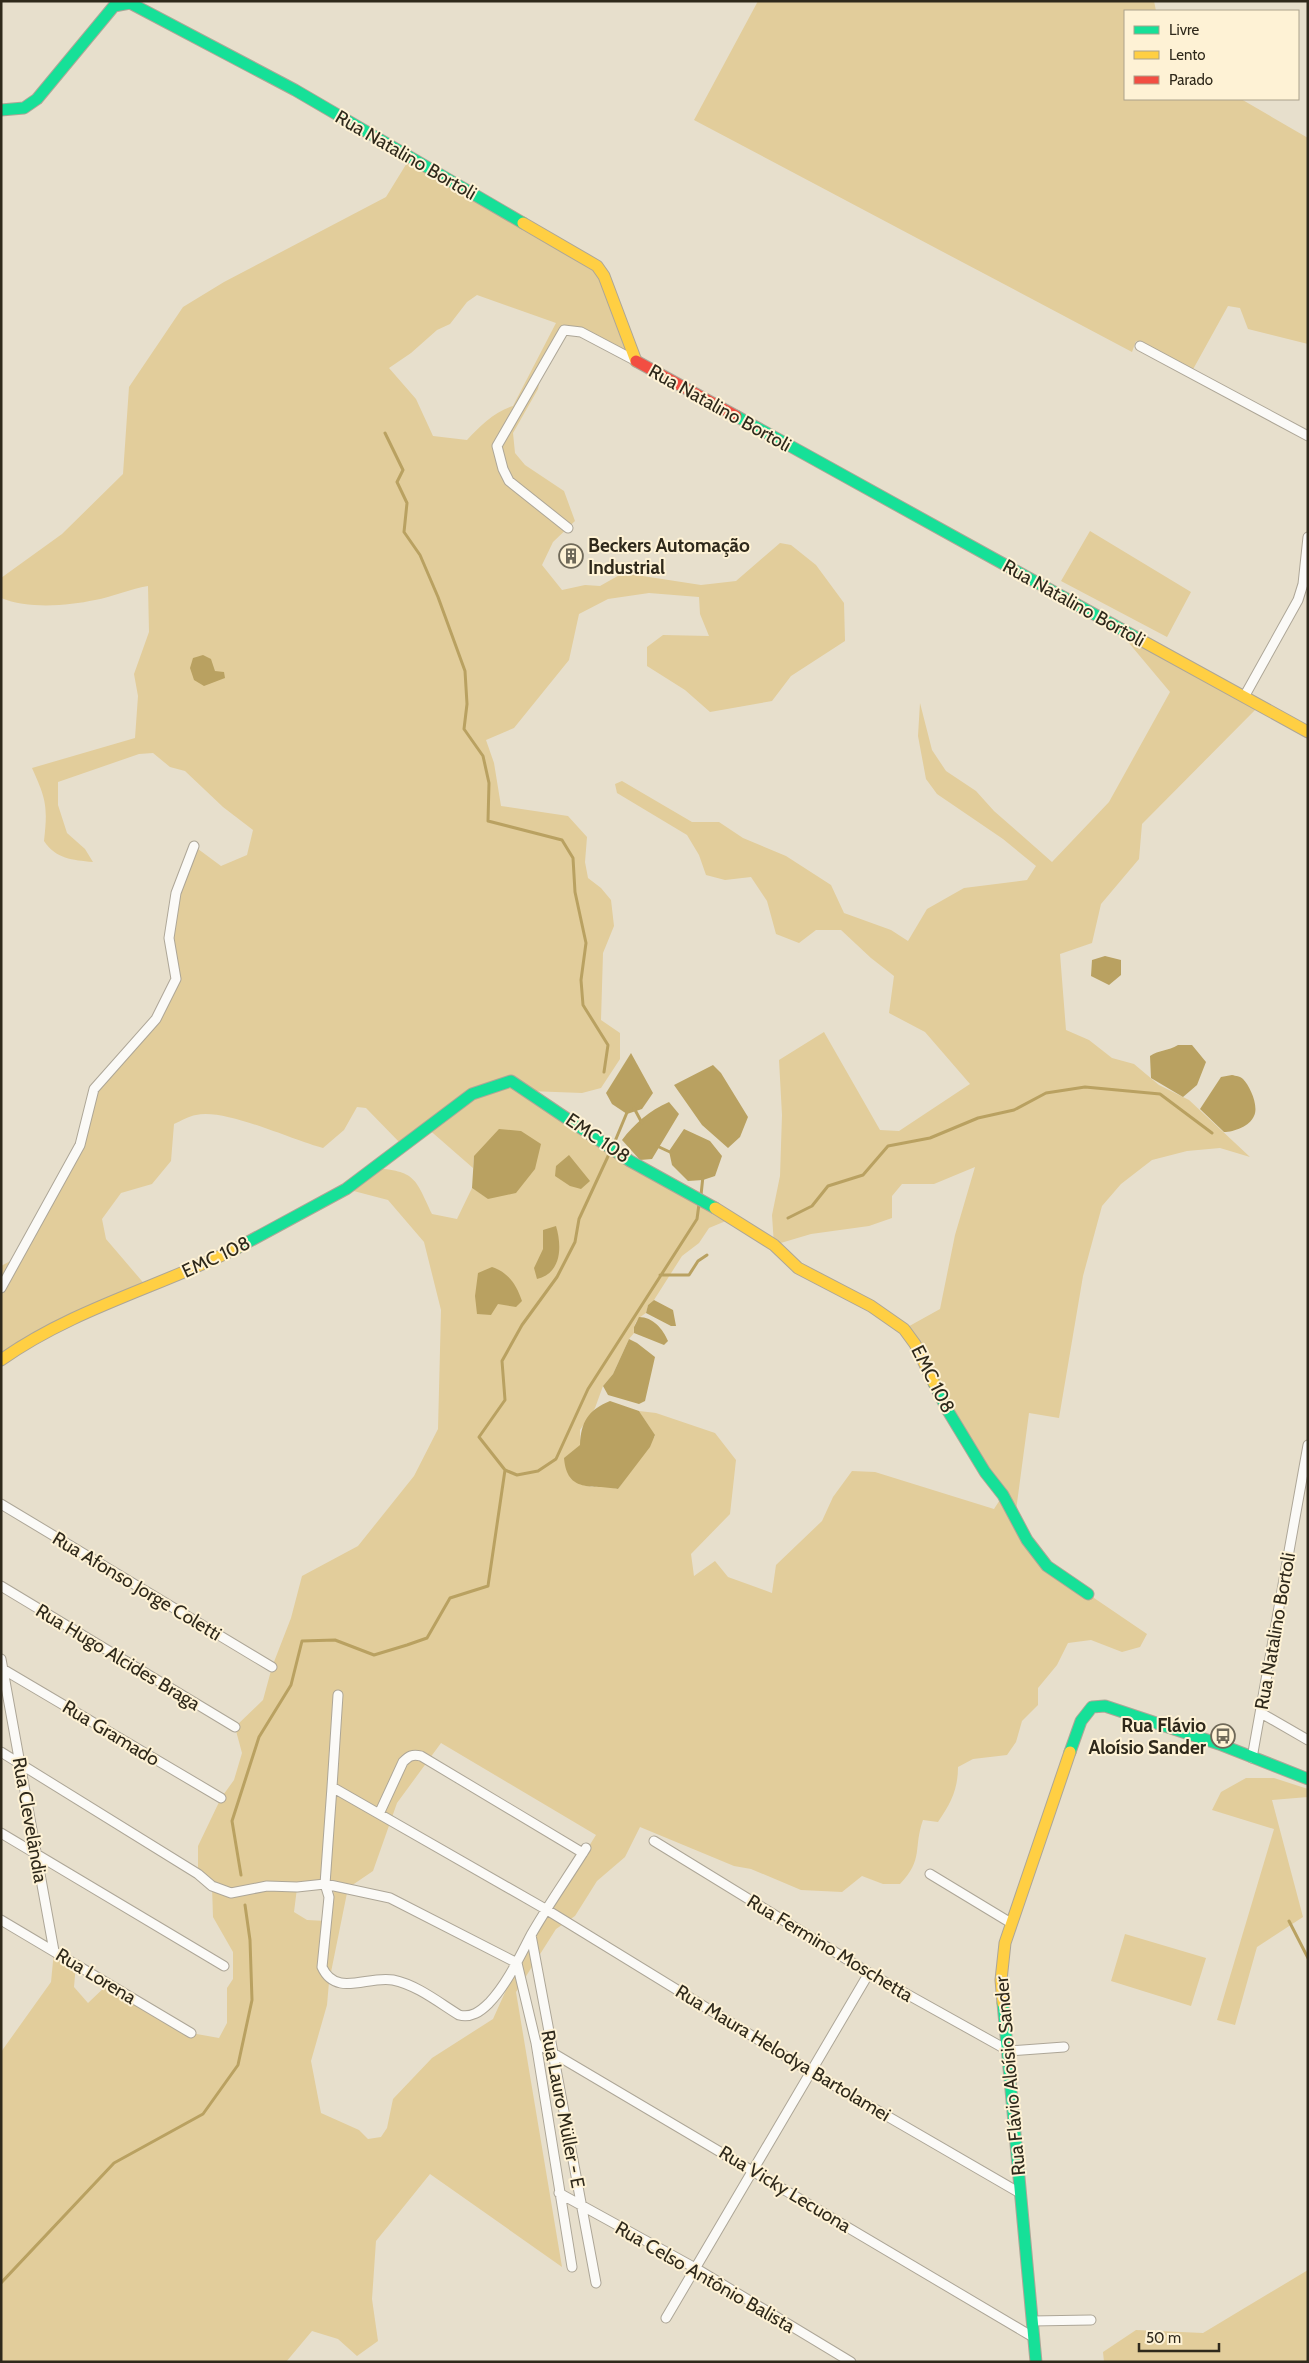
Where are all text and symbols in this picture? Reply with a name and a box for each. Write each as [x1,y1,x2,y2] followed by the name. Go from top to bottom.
[1124,10,1299,100] legend
[1169,21,1200,39] text: Livre
[1169,46,1206,64] text: Lento
[1169,71,1213,89] text: Parado
[331,105,481,205] street label: Rua Natalino Bortoli
[645,359,795,457] street label: Rua Natalino Bortoli
[588,534,750,579] place label: Beckers Automação Industrial
[558,543,584,569] building icon: Beckers Automação Industrial
[999,554,1149,652] street label: Rua Natalino Bortoli
[561,1108,635,1168] street label: EMC 108
[178,1231,254,1283] street label: EMC 108
[906,1341,960,1417] street label: EMC 108
[48,1526,226,1646] street label: Rua Afonso Jorge Coletti
[1250,1551,1300,1711] street label: Rua Natalino Bortoli
[32,1599,204,1715] street label: Rua Hugo Alcides Braga
[58,1695,164,1771] street label: Rua Gramado
[1088,1714,1207,1759] place label: Rua Flávio Aloísio Sander
[1210,1723,1236,1749] bus stop icon: Rua Flávio Aloísio Sander
[8,1755,52,1885] street label: Rua Clevelândia
[743,1889,917,2007] street label: Rua Fermino Moschetta
[52,1943,140,2009] street label: Rua Lorena
[990,1975,1030,2177] street label: Rua Flávio Aloísio Sander
[671,1980,895,2126] street label: Rua Maura Helodya Bartolamei
[536,2028,590,2190] street label: Rua Lauro Müller - E
[715,2141,855,2237] street label: Rua Vicky Lecuona
[611,2216,799,2338] street label: Rua Celso Antônio Balista
[1139,2320,1219,2352] scale bar
[1146,2329,1181,2347] text: 50 m

